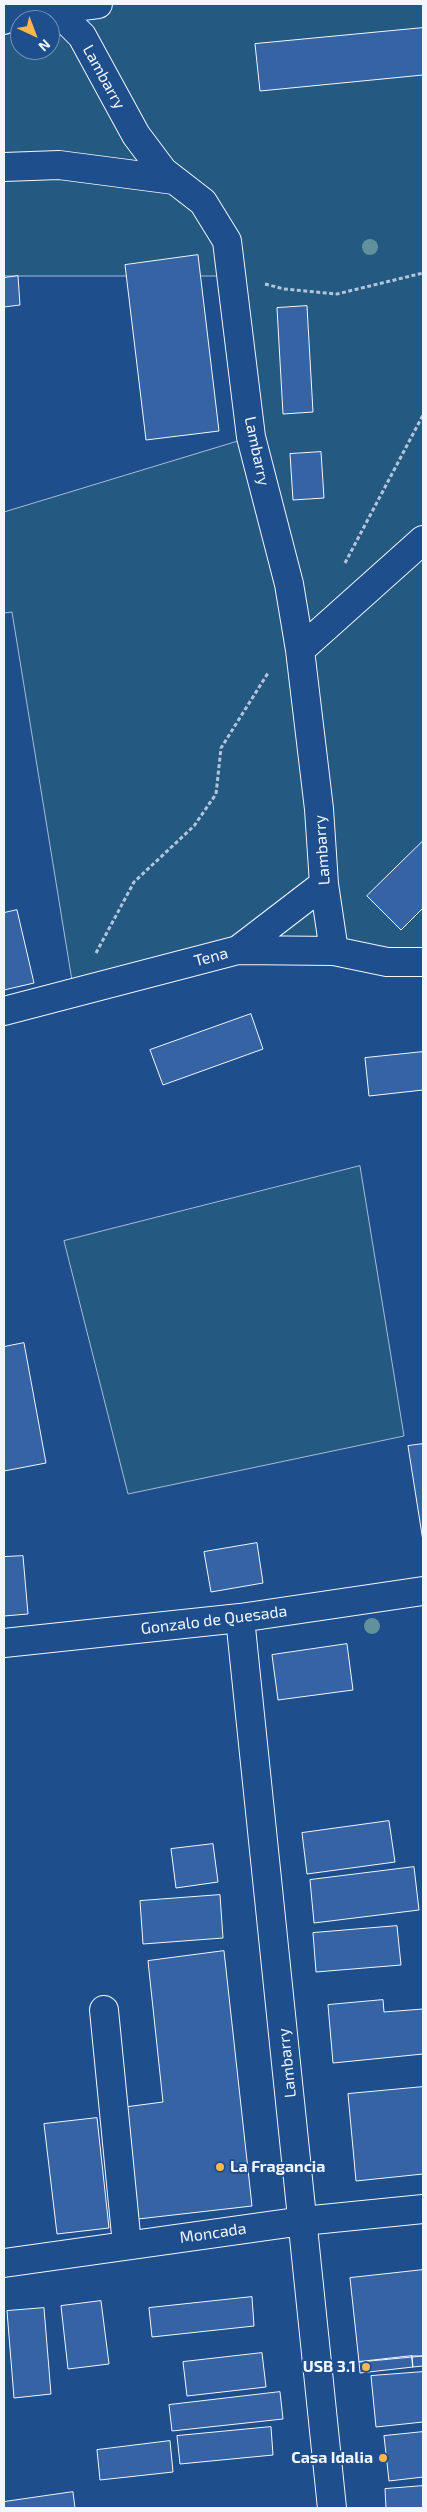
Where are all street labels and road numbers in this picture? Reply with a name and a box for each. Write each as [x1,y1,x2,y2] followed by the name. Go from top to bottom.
[79,42,129,112] street label: Lambarry
[240,415,274,487] street label: Lambarry
[310,814,334,886] street label: Lambarry
[192,943,230,971] street label: Tena
[140,1601,288,1639] street label: Gonzalo de Quesada
[274,2027,300,2099] street label: Lambarry
[179,2219,247,2247] street label: Moncada

